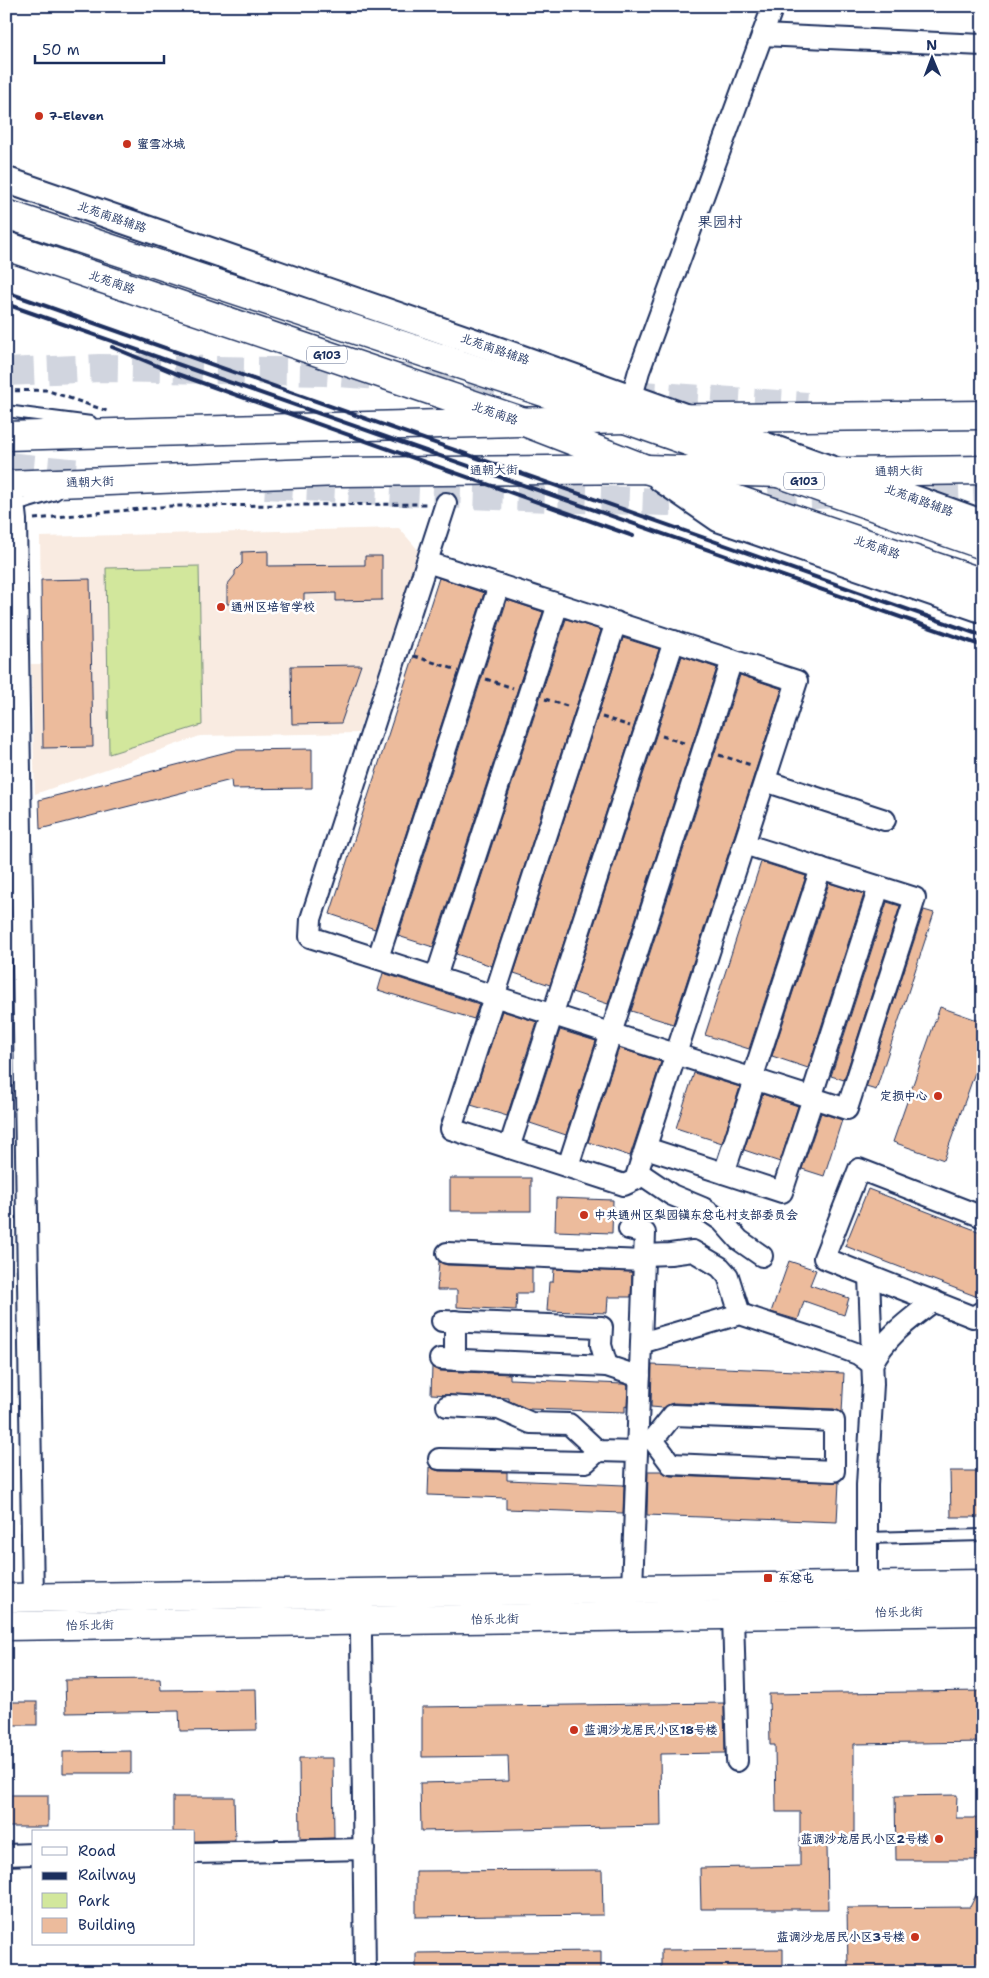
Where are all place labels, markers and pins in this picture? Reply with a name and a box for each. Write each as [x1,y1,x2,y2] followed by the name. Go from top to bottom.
[49,108,104,124] place label: 7-Eleven
[33,110,45,122] marker: 7-Eleven
[137,136,185,152] place label: 蜜雪冰城
[121,138,133,150] marker: 蜜雪冰城
[231,599,315,615] place label: 通州区培智学校
[215,601,227,613] marker: 通州区培智学校
[880,1088,928,1104] place label: 定损中心
[932,1090,944,1102] marker: 定损中心
[594,1207,798,1223] place label: 中共通州区梨园镇东总屯村支部委员会
[578,1209,590,1221] marker: 中共通州区梨园镇东总屯村支部委员会
[778,1570,814,1586] place label: 东总屯
[762,1572,774,1584] marker: 东总屯
[584,1722,718,1738] place label: 蓝调沙龙居民小区18号楼
[568,1724,580,1736] marker: 蓝调沙龙居民小区18号楼
[801,1831,929,1847] place label: 蓝调沙龙居民小区2号楼
[933,1833,945,1845] marker: 蓝调沙龙居民小区2号楼
[777,1929,905,1945] place label: 蓝调沙龙居民小区3号楼
[909,1931,921,1943] marker: 蓝调沙龙居民小区3号楼

